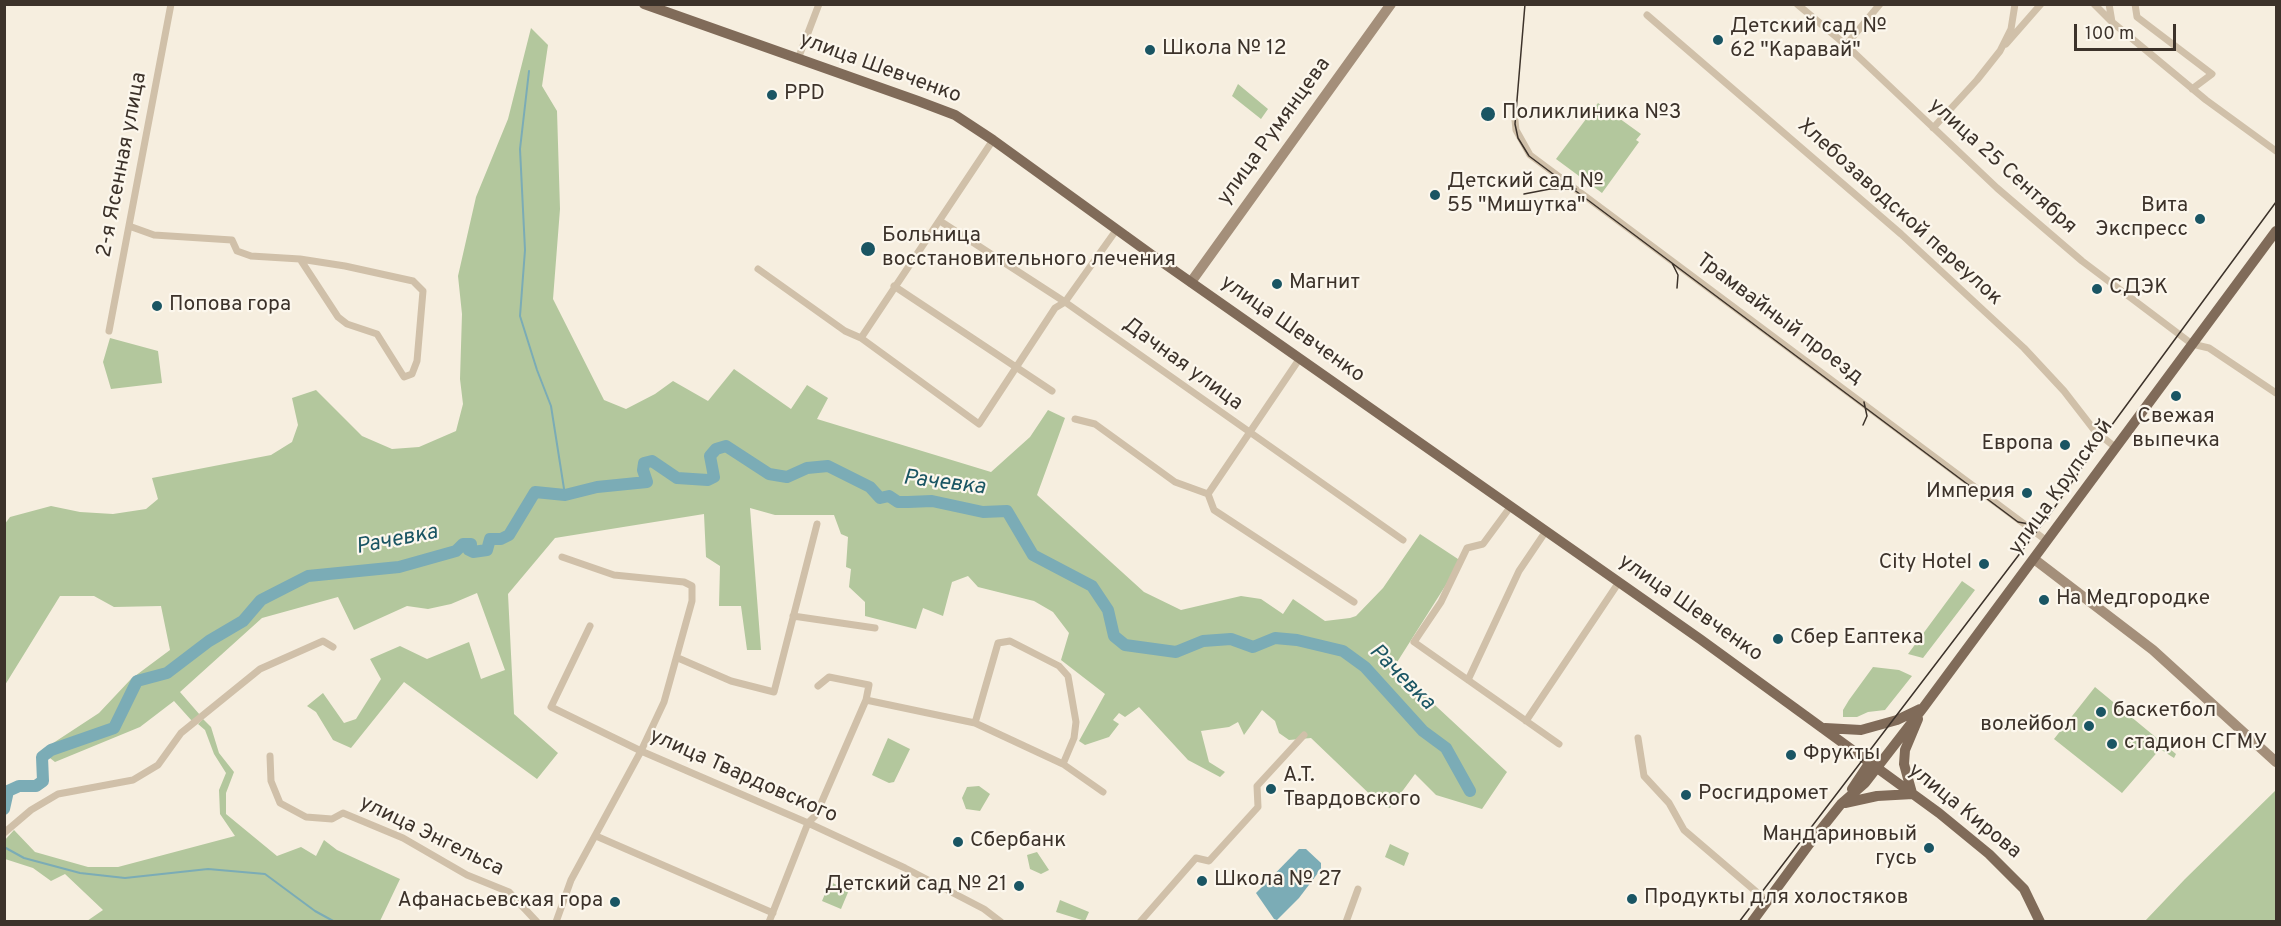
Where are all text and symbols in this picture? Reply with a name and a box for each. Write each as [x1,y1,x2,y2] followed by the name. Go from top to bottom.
[2077,12,2179,50] scale bar
[1730,15,1887,65] place label: Детский сад № 62 "Каравай"
[2085,23,2134,46] text: 100 m
[796,28,964,110] street label: улица Шевченко
[1711,33,1725,47] marker: Детский сад № 62 "Каравай"
[1162,37,1287,63] place label: Школа № 12
[1143,43,1157,57] marker: Школа № 12
[1213,53,1337,211] street label: улица Румянцева
[93,70,153,260] street label: 2-я Ясенная улица
[784,82,825,108] place label: PPD
[765,88,779,102] marker: PPD
[1923,94,2081,240] street label: улица 25 Сентября
[1502,101,1681,127] place label: Поликлиника №3
[1479,105,1497,123] marker: Поликлиника №3
[1791,114,2007,312] street label: Хлебозаводской переулок
[1447,170,1604,220] place label: Детский сад № 55 "Мишутка"
[1428,188,1442,202] marker: Детский сад № 55 "Мишутка"
[2095,194,2188,244] place label: Вита Экспресс
[2193,212,2207,226] marker: Вита Экспресс
[882,224,1176,274] place label: Больница восстановительного лечения
[859,240,877,258] marker: Больница восстановительного лечения
[1691,249,1867,391] street label: Трамвайный проезд
[1215,271,1369,389] street label: улица Шевченко
[1289,271,1360,297] place label: Магнит
[2109,276,2168,302] place label: СДЭК
[1270,277,1284,291] marker: Магнит
[2090,282,2104,296] marker: СДЭК
[169,293,291,319] place label: Попова гора
[150,299,164,313] marker: Попова гора
[1117,313,1247,417] street label: Дачная улица
[2169,389,2183,403] marker: Свежая выпечка
[2132,405,2220,455] place label: Свежая выпечка
[2004,415,2120,561] street label: улица Крупской
[1982,432,2053,458] place label: Европа
[2058,438,2072,452] marker: Европа
[901,466,987,502] water label: Рачевка
[1926,480,2015,506] place label: Империя
[2020,486,2034,500] marker: Империя
[354,520,440,562] water label: Рачевка
[1613,550,1767,668] street label: улица Шевченко
[1879,551,1972,577] place label: City Hotel
[1977,557,1991,571] marker: City Hotel
[2056,587,2210,613] place label: На Медгородке
[2037,593,2051,607] marker: На Медгородке
[1790,626,1924,652] place label: Сбер Еаптека
[1771,632,1785,646] marker: Сбер Еаптека
[1362,639,1440,717] water label: Рачевка
[2113,699,2216,725] place label: баскетбол
[2094,705,2108,719] marker: баскетбол
[1980,713,2077,739] place label: волейбол
[2082,719,2096,733] marker: волейбол
[645,724,841,830] street label: улица Твардовского
[2124,731,2267,757] place label: стадион СГМУ
[2105,737,2119,751] marker: стадион СГМУ
[1803,742,1880,768] place label: Фрукты
[1784,748,1798,762] marker: Фрукты
[1902,759,2026,865] street label: улица Кирова
[1283,764,1421,814] place label: А.Т. Твардовского
[1264,782,1278,796] marker: А.Т. Твардовского
[1698,782,1828,808] place label: Росгидромет
[1679,788,1693,802] marker: Росгидромет
[355,791,507,883] street label: улица Энгельса
[1762,823,1917,873] place label: Мандариновый гусь
[970,829,1066,855] place label: Сбербанк
[951,835,965,849] marker: Сбербанк
[1922,841,1936,855] marker: Мандариновый гусь
[1214,868,1342,894] place label: Школа № 27
[825,873,1007,899] place label: Детский сад № 21
[1195,874,1209,888] marker: Школа № 27
[1012,879,1026,893] marker: Детский сад № 21
[1644,886,1908,912] place label: Продукты для холостяков
[398,889,603,915] place label: Афанасьевская гора
[1625,892,1639,906] marker: Продукты для холостяков
[608,895,622,909] marker: Афанасьевская гора

